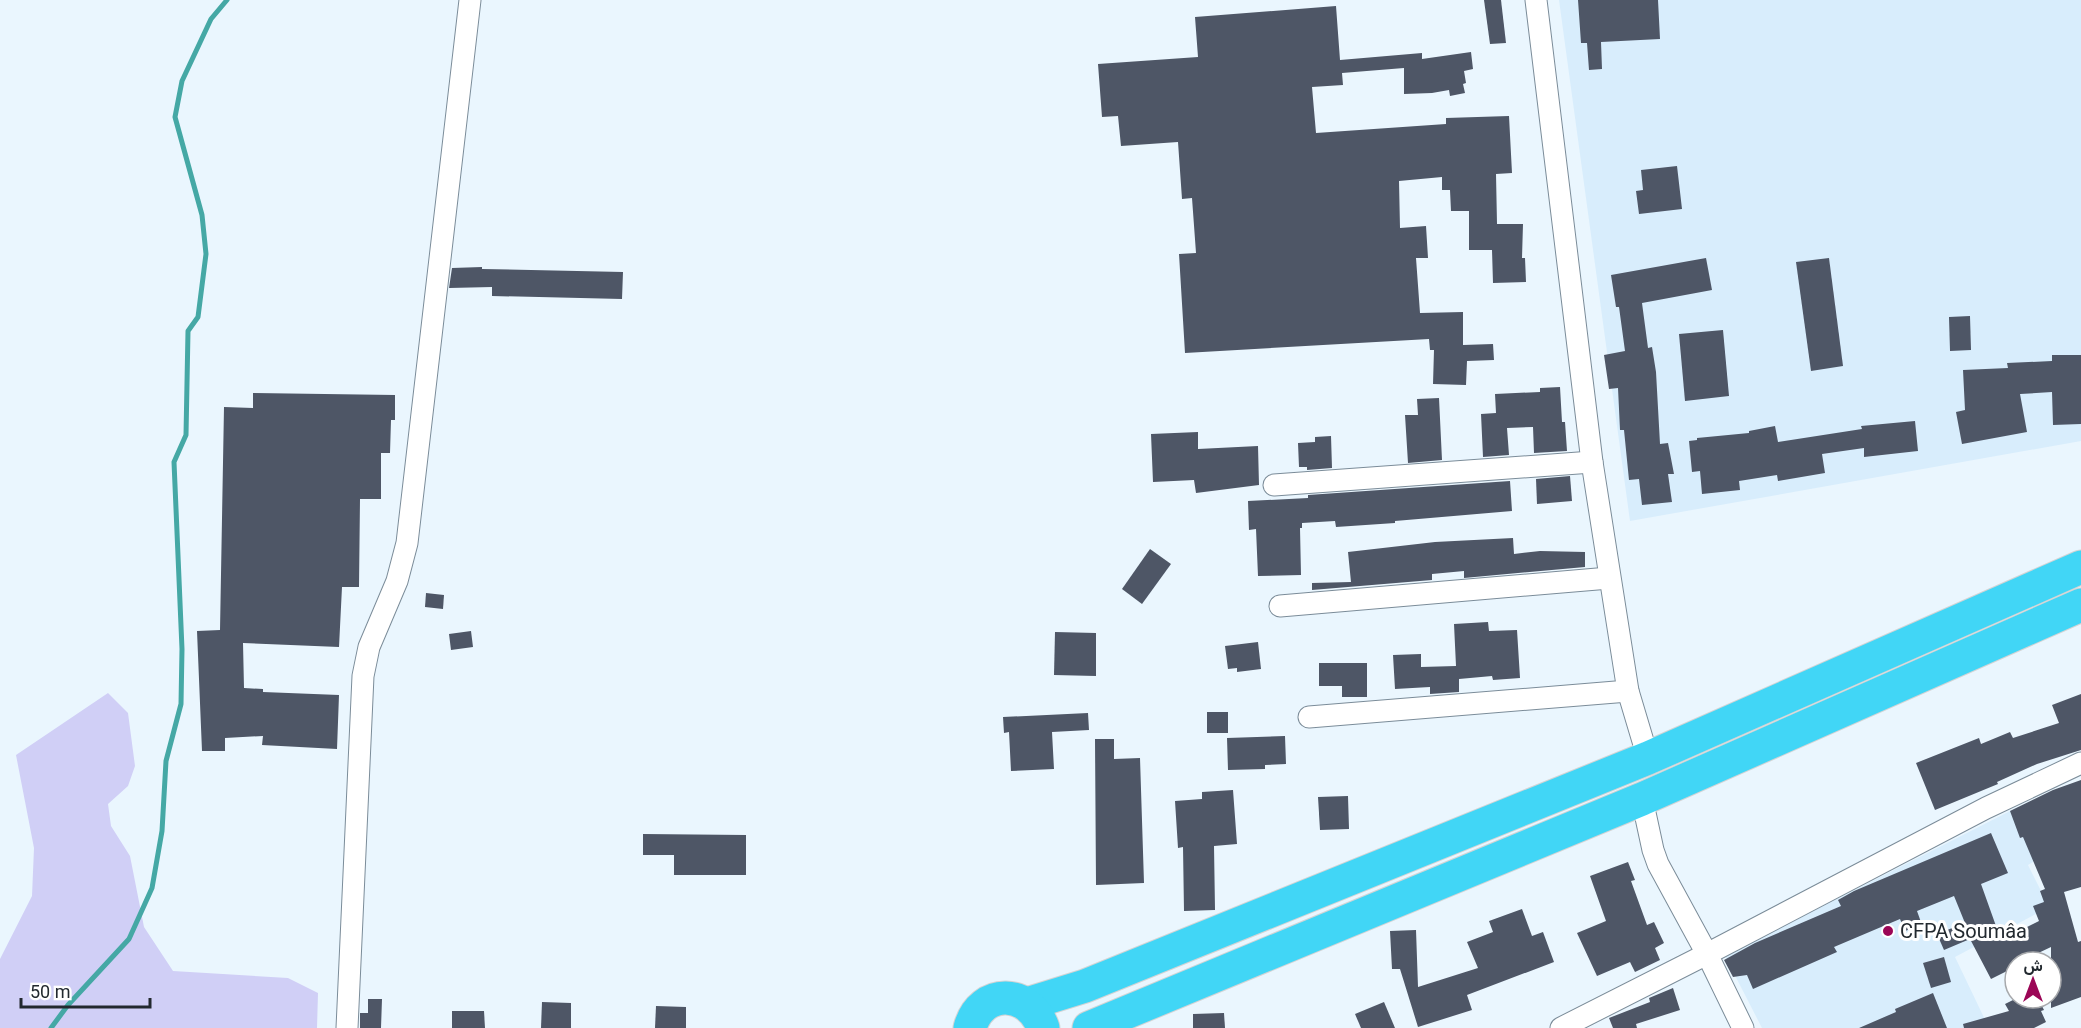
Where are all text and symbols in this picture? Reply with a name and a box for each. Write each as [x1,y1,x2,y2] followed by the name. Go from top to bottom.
[1900,919,2027,943] place label: CFPA Soumâa
[1881,924,1895,938] marker: CFPA Soumâa
[2003,950,2063,1010] north arrow
[2023,956,2043,975] text: ش
[21,971,150,1009] scale bar
[30,981,70,1002] text: 50 m

